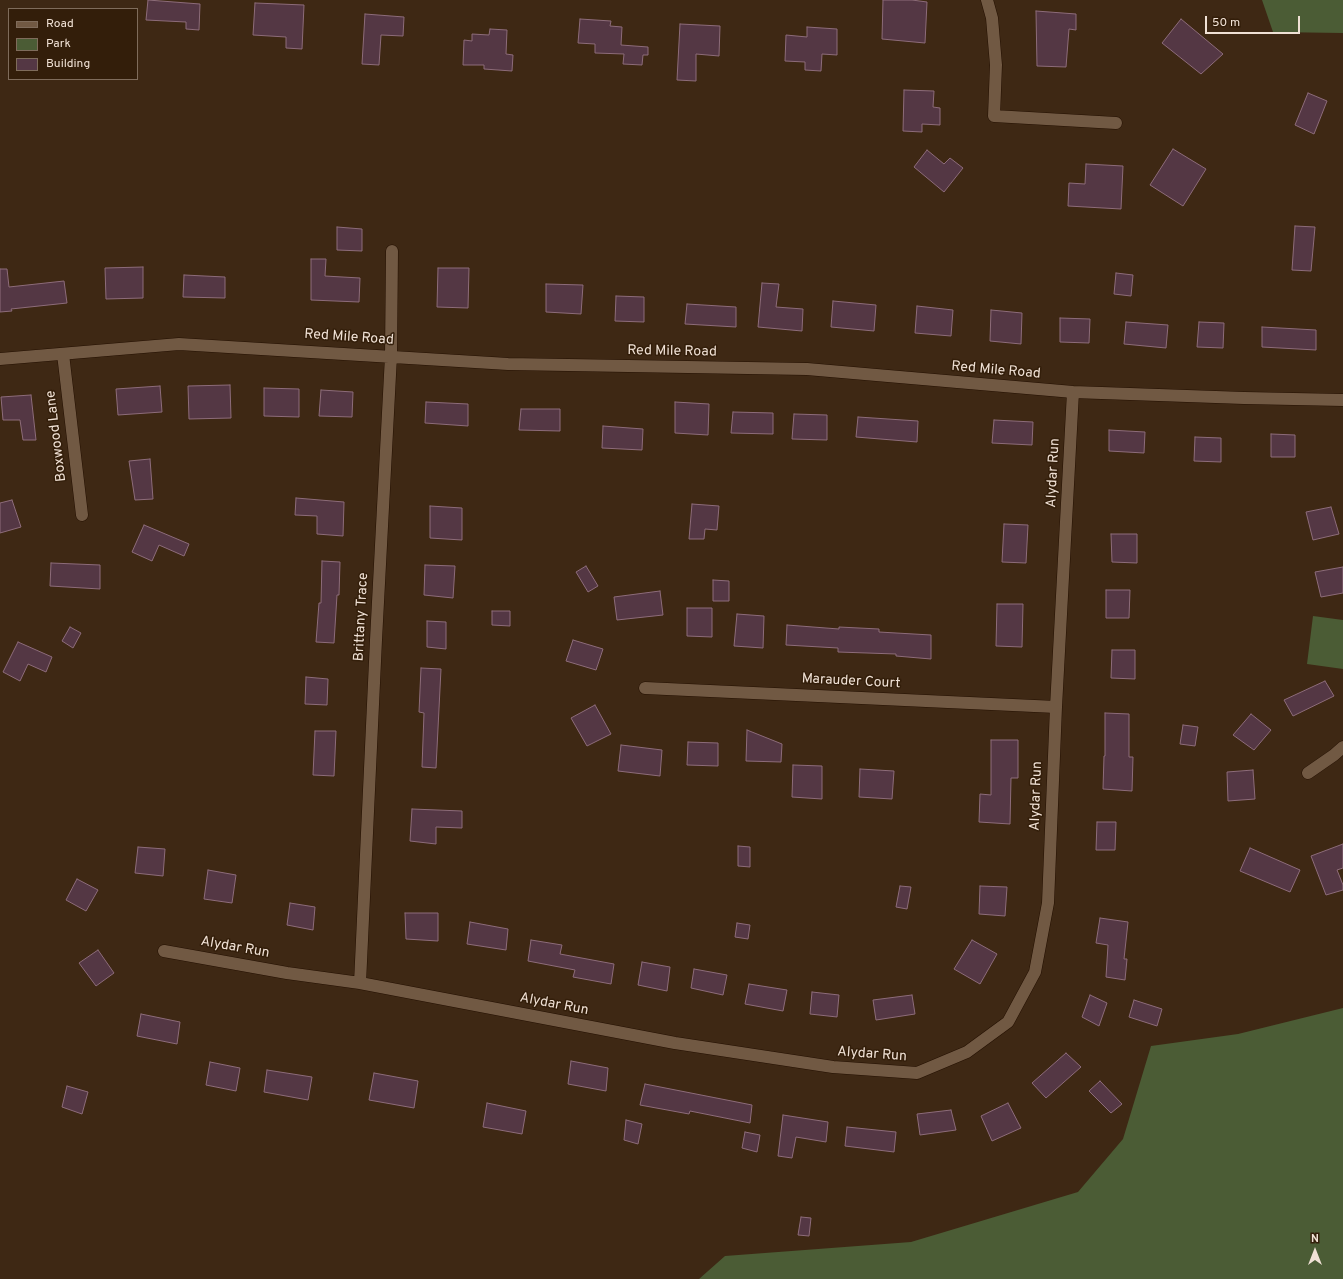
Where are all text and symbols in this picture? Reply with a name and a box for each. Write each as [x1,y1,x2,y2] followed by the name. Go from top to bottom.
[8,8,138,80] legend
[1207,8,1302,34] scale bar
[1212,15,1240,31] text: 50 m
[46,16,74,32] text: Road
[46,36,71,52] text: Park
[46,56,90,72] text: Building
[304,326,394,350] street label: Red Mile Road
[627,343,717,361] street label: Red Mile Road
[951,359,1041,383] street label: Red Mile Road
[43,389,71,483] street label: Boxwood Lane
[1044,438,1064,508] street label: Alydar Run
[351,572,373,662] street label: Brittany Trace
[801,671,901,693] street label: Marauder Court
[1027,761,1047,831] street label: Alydar Run
[199,934,271,962] street label: Alydar Run
[518,990,590,1020] street label: Alydar Run
[837,1044,907,1066] street label: Alydar Run
[1295,1231,1335,1271] north arrow
[1311,1232,1319,1246] text: N

